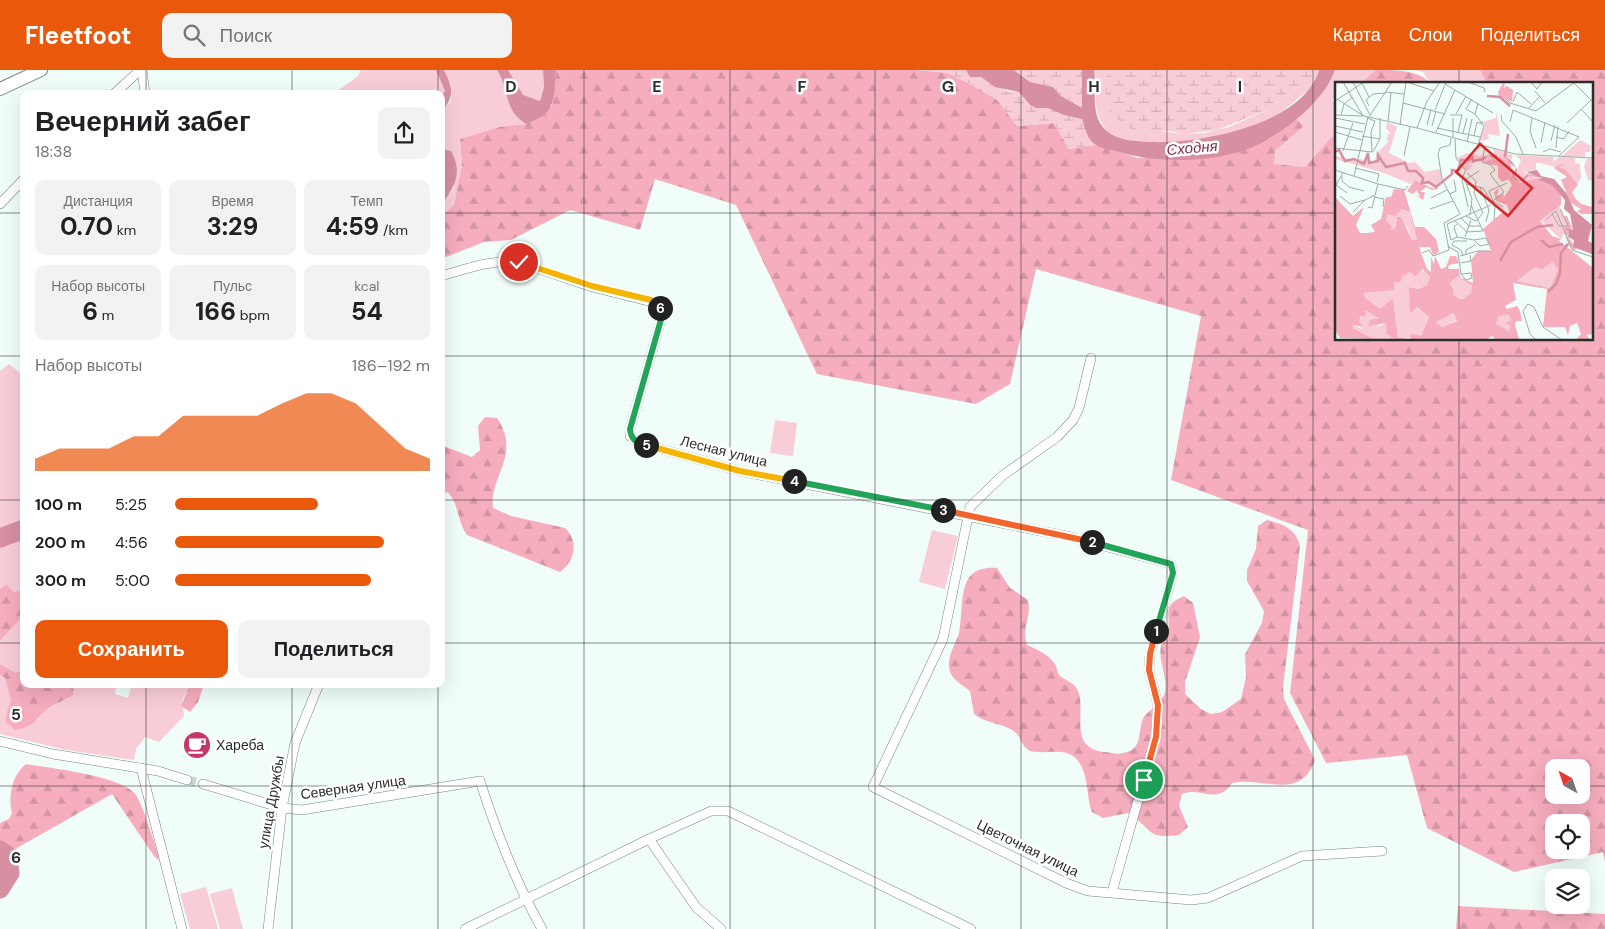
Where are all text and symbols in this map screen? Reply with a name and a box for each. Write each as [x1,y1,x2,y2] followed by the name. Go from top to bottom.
[162,13,512,58] search box
[25,20,132,51] text: Fleetfoot
[180,21,208,49] icon: search
[220,23,272,48] text: Поиск
[1333,23,1381,47] text: Карта
[1409,23,1453,47] text: Слои
[1481,23,1580,47] text: Поделиться
[505,76,517,97] text: D
[652,76,662,97] text: E
[798,76,807,97] text: F
[942,76,954,97] text: G
[1088,76,1100,97] text: H
[1238,76,1242,97] text: I
[1335,82,1592,340] inset map
[35,103,251,140] text: Вечерний забег
[378,107,430,159] button: share
[1166,136,1218,160] water label: Сходня
[35,141,72,162] text: 18:38
[63,192,133,210] text: Дистанция
[211,192,254,210] text: Время
[350,192,383,210] text: Темп
[60,210,113,243] text: 0.70
[207,210,258,243] text: 3:29
[326,210,379,243] text: 4:59
[113,221,136,239] text: km
[379,221,408,239] text: /km
[498,241,540,283] pin
[505,248,533,276] icon: check
[51,277,145,295] text: Набор высоты
[213,277,252,295] text: Пульс
[354,277,379,295] text: kcal
[82,295,98,328] text: 6
[195,295,236,328] text: 166
[351,295,383,328] text: 54
[648,296,672,320] pin: 6
[656,299,665,317] text: 6
[98,306,114,324] text: m
[236,306,270,324] text: bpm
[35,355,142,376] text: Набор высоты
[352,355,430,376] text: 186–192 m
[679,431,770,471] street label: Лесная улица
[634,432,658,458] pin: 5
[642,436,651,454] text: 5
[782,468,806,494] pin: 4
[790,472,799,490] text: 4
[35,494,82,515] text: 100 m
[115,494,147,515] text: 5:25
[930,498,956,522] pin: 3
[939,501,948,519] text: 3
[1080,530,1104,554] pin: 2
[35,532,86,553] text: 200 m
[115,532,148,553] text: 4:56
[1088,533,1097,551] text: 2
[35,570,86,591] text: 300 m
[115,570,150,591] text: 5:00
[1144,618,1168,644] pin: 1
[35,620,228,678] button: Сохранить
[238,620,430,678] button: Поделиться
[1154,622,1159,640] text: 1
[11,704,21,725] text: 5
[182,730,212,760] cafe icon: Хареба
[216,736,264,754] place label: Хареба
[254,754,288,850] street label: улица Дружбы
[1123,759,1165,801] pin
[1545,759,1590,804] north arrow
[1545,759,1590,914] map controls
[1130,766,1158,794] icon: arrive
[299,771,407,803] street label: Северная улица
[1545,814,1590,859] button: locate
[974,816,1082,881] street label: Цветочная улица
[11,847,21,868] text: 6
[1545,869,1590,914] button: layers

